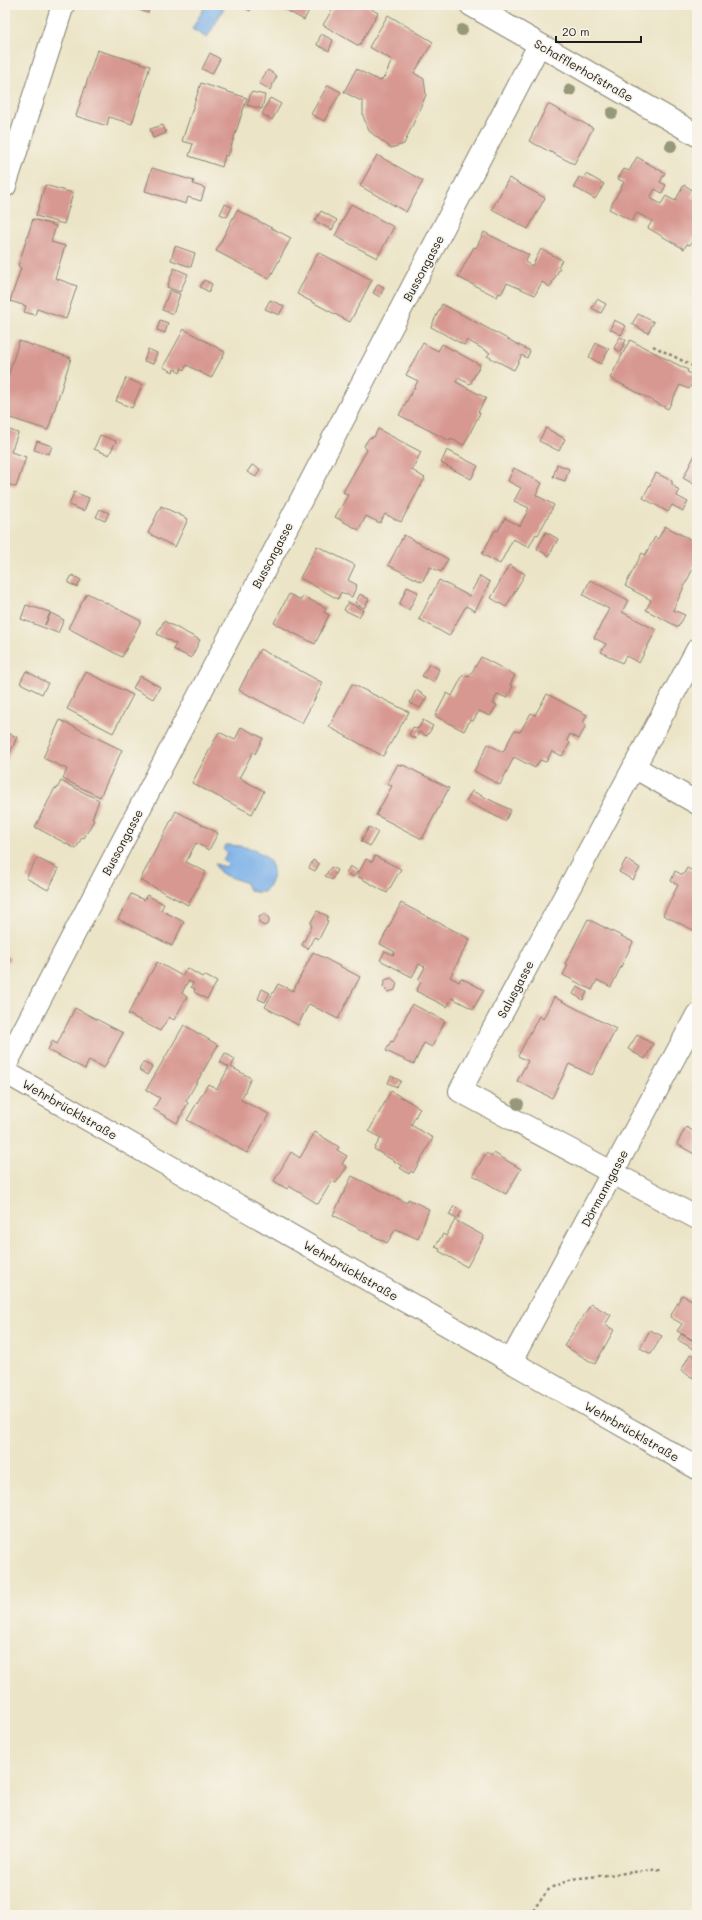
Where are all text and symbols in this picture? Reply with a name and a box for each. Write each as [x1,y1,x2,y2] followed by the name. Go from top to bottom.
[556,18,641,44] scale bar
[562,23,590,39] text: 20 m
[531,35,637,105] street label: Schafflerhofstraße
[399,232,447,304] street label: Bussongasse
[248,519,296,591] street label: Bussongasse
[98,806,146,878] street label: Bussongasse
[493,957,537,1021] street label: Salusgasse
[20,1075,120,1143] street label: Wehrbrücklstraße
[577,1147,631,1229] street label: Dörmanngasse
[301,1236,401,1304] street label: Wehrbrücklstraße
[582,1397,682,1465] street label: Wehrbrücklstraße

